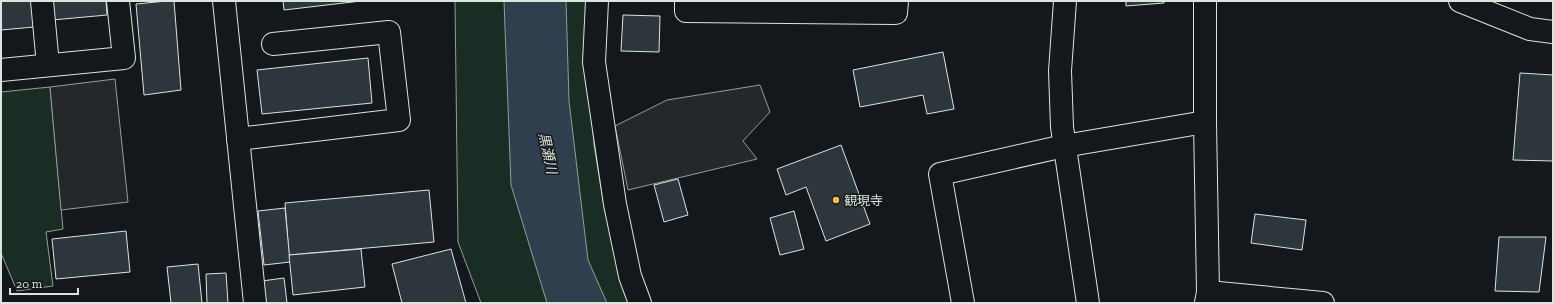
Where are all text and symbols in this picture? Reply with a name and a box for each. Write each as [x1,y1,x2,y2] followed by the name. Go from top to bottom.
[535,131,561,177] water label: 黒瀬川
[844,193,883,208] place label: 観現寺
[831,195,841,205] marker: 観現寺
[10,270,78,296] scale bar
[16,277,43,291] text: 20 m

